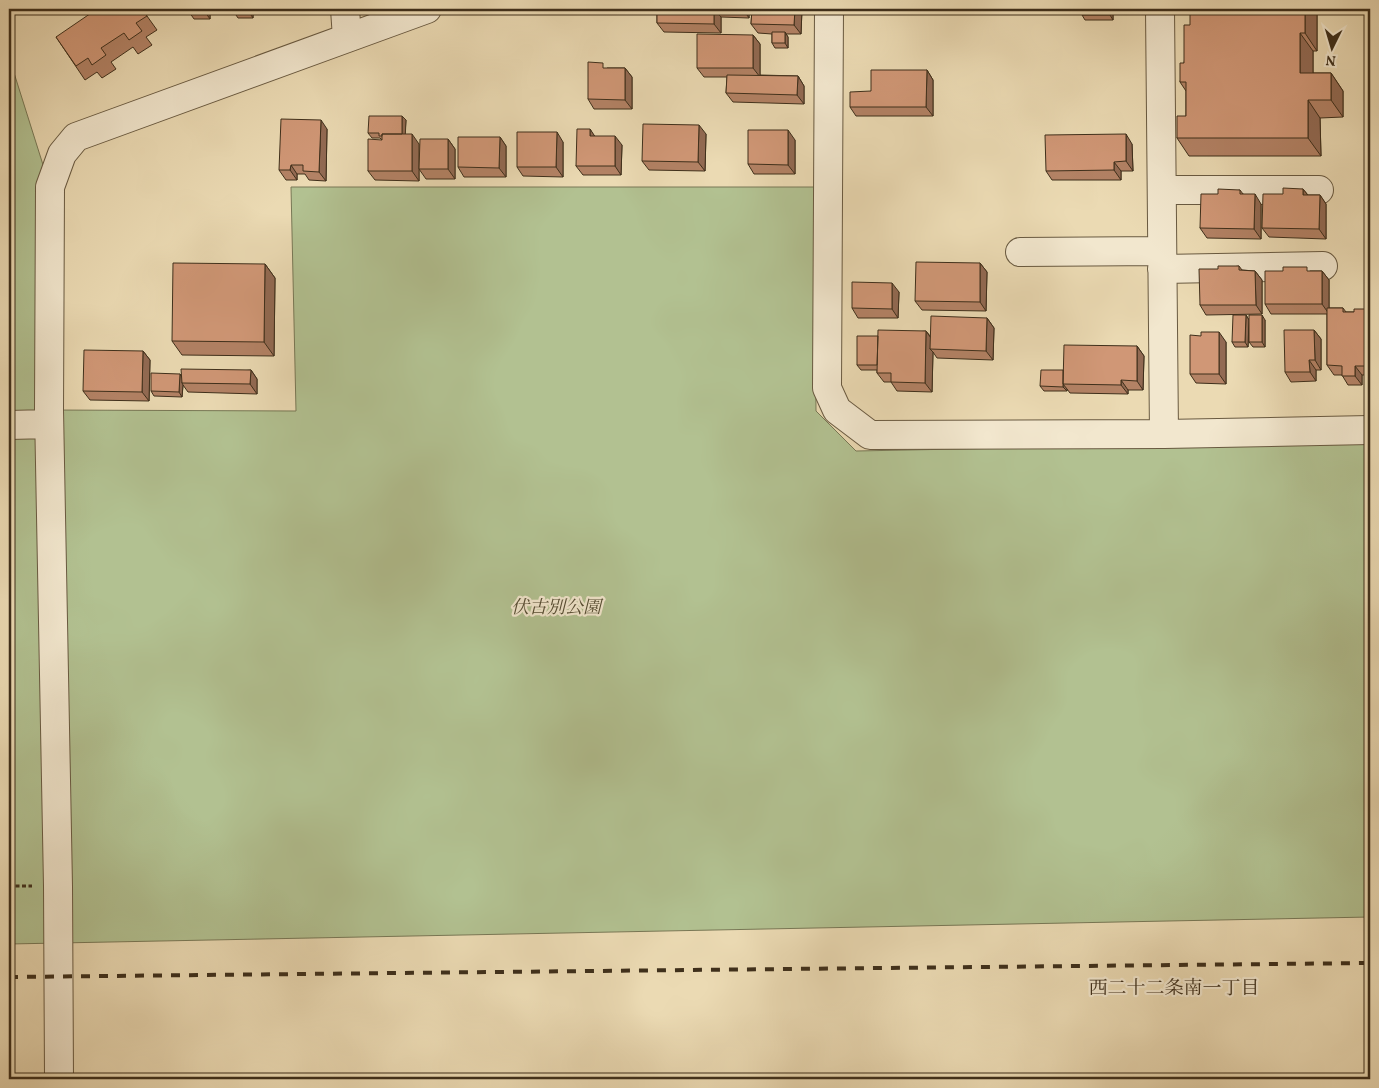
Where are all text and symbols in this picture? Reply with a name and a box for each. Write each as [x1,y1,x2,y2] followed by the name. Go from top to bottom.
[1306,22,1356,72] north arrow
[1325,50,1337,69] text: N
[511,596,604,621] park label: 伏古別公園
[1088,976,1260,1002] district label: 西二十二条南一丁目

